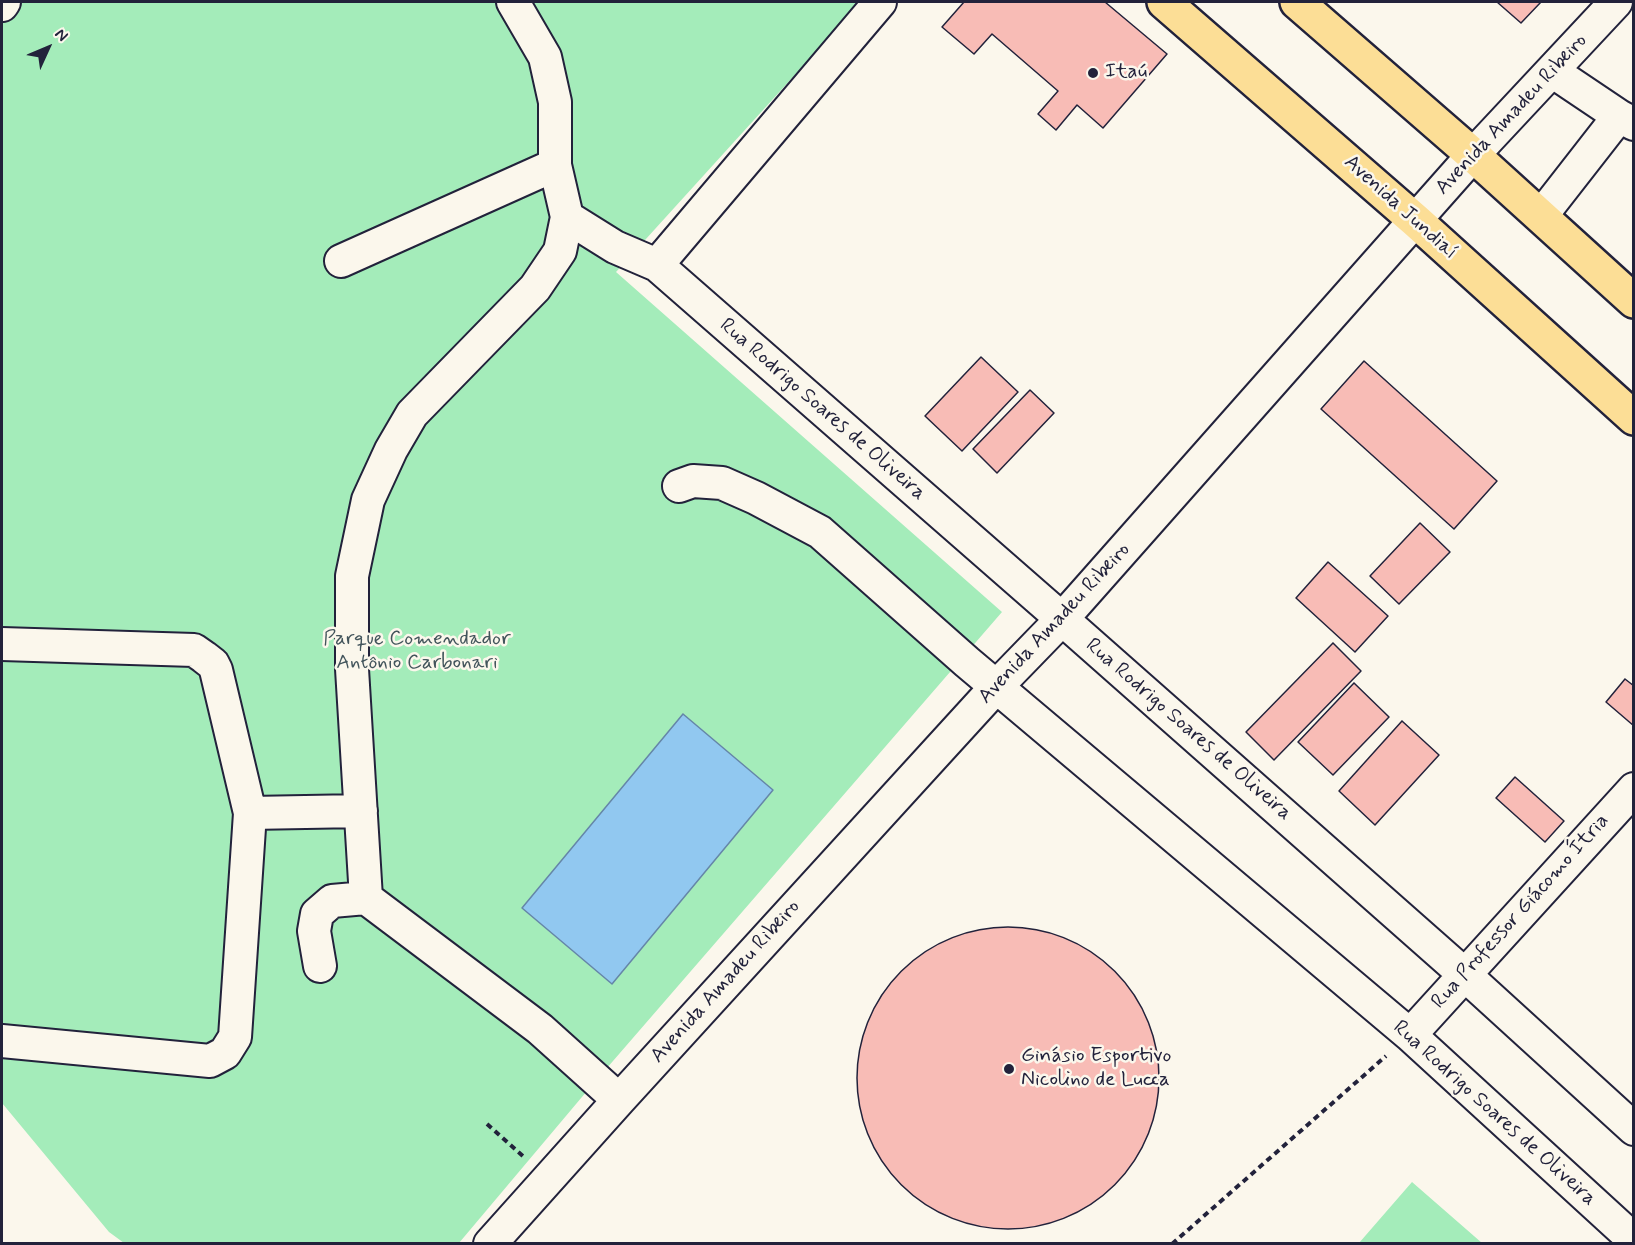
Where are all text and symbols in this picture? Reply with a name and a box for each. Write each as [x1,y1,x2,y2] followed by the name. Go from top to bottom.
[18,18,78,78] north arrow
[50,24,73,46] text: N
[1431,29,1593,201] street label: Avenida Amadeu Ribeiro
[1105,60,1147,86] place label: Itaú
[1086,66,1100,80] marker: Itaú
[1338,150,1462,266] street label: Avenida Jundiaí
[714,314,930,506] street label: Rua Rodrigo Soares de Oliveira
[974,538,1136,710] street label: Avenida Amadeu Ribeiro
[323,627,511,677] park label: Parque Comendador Antônio Carbonari
[1080,634,1296,826] street label: Rua Rodrigo Soares de Oliveira
[1427,809,1615,1015] street label: Rua Professor Giácomo Ítria
[646,895,806,1069] street label: Avenida Amadeu Ribeiro
[1387,1016,1601,1212] street label: Rua Rodrigo Soares de Oliveira
[1021,1044,1172,1094] place label: Ginásio Esportivo Nicolino de Lucca
[1002,1062,1016,1076] marker: Ginásio Esportivo Nicolino de Lucca

